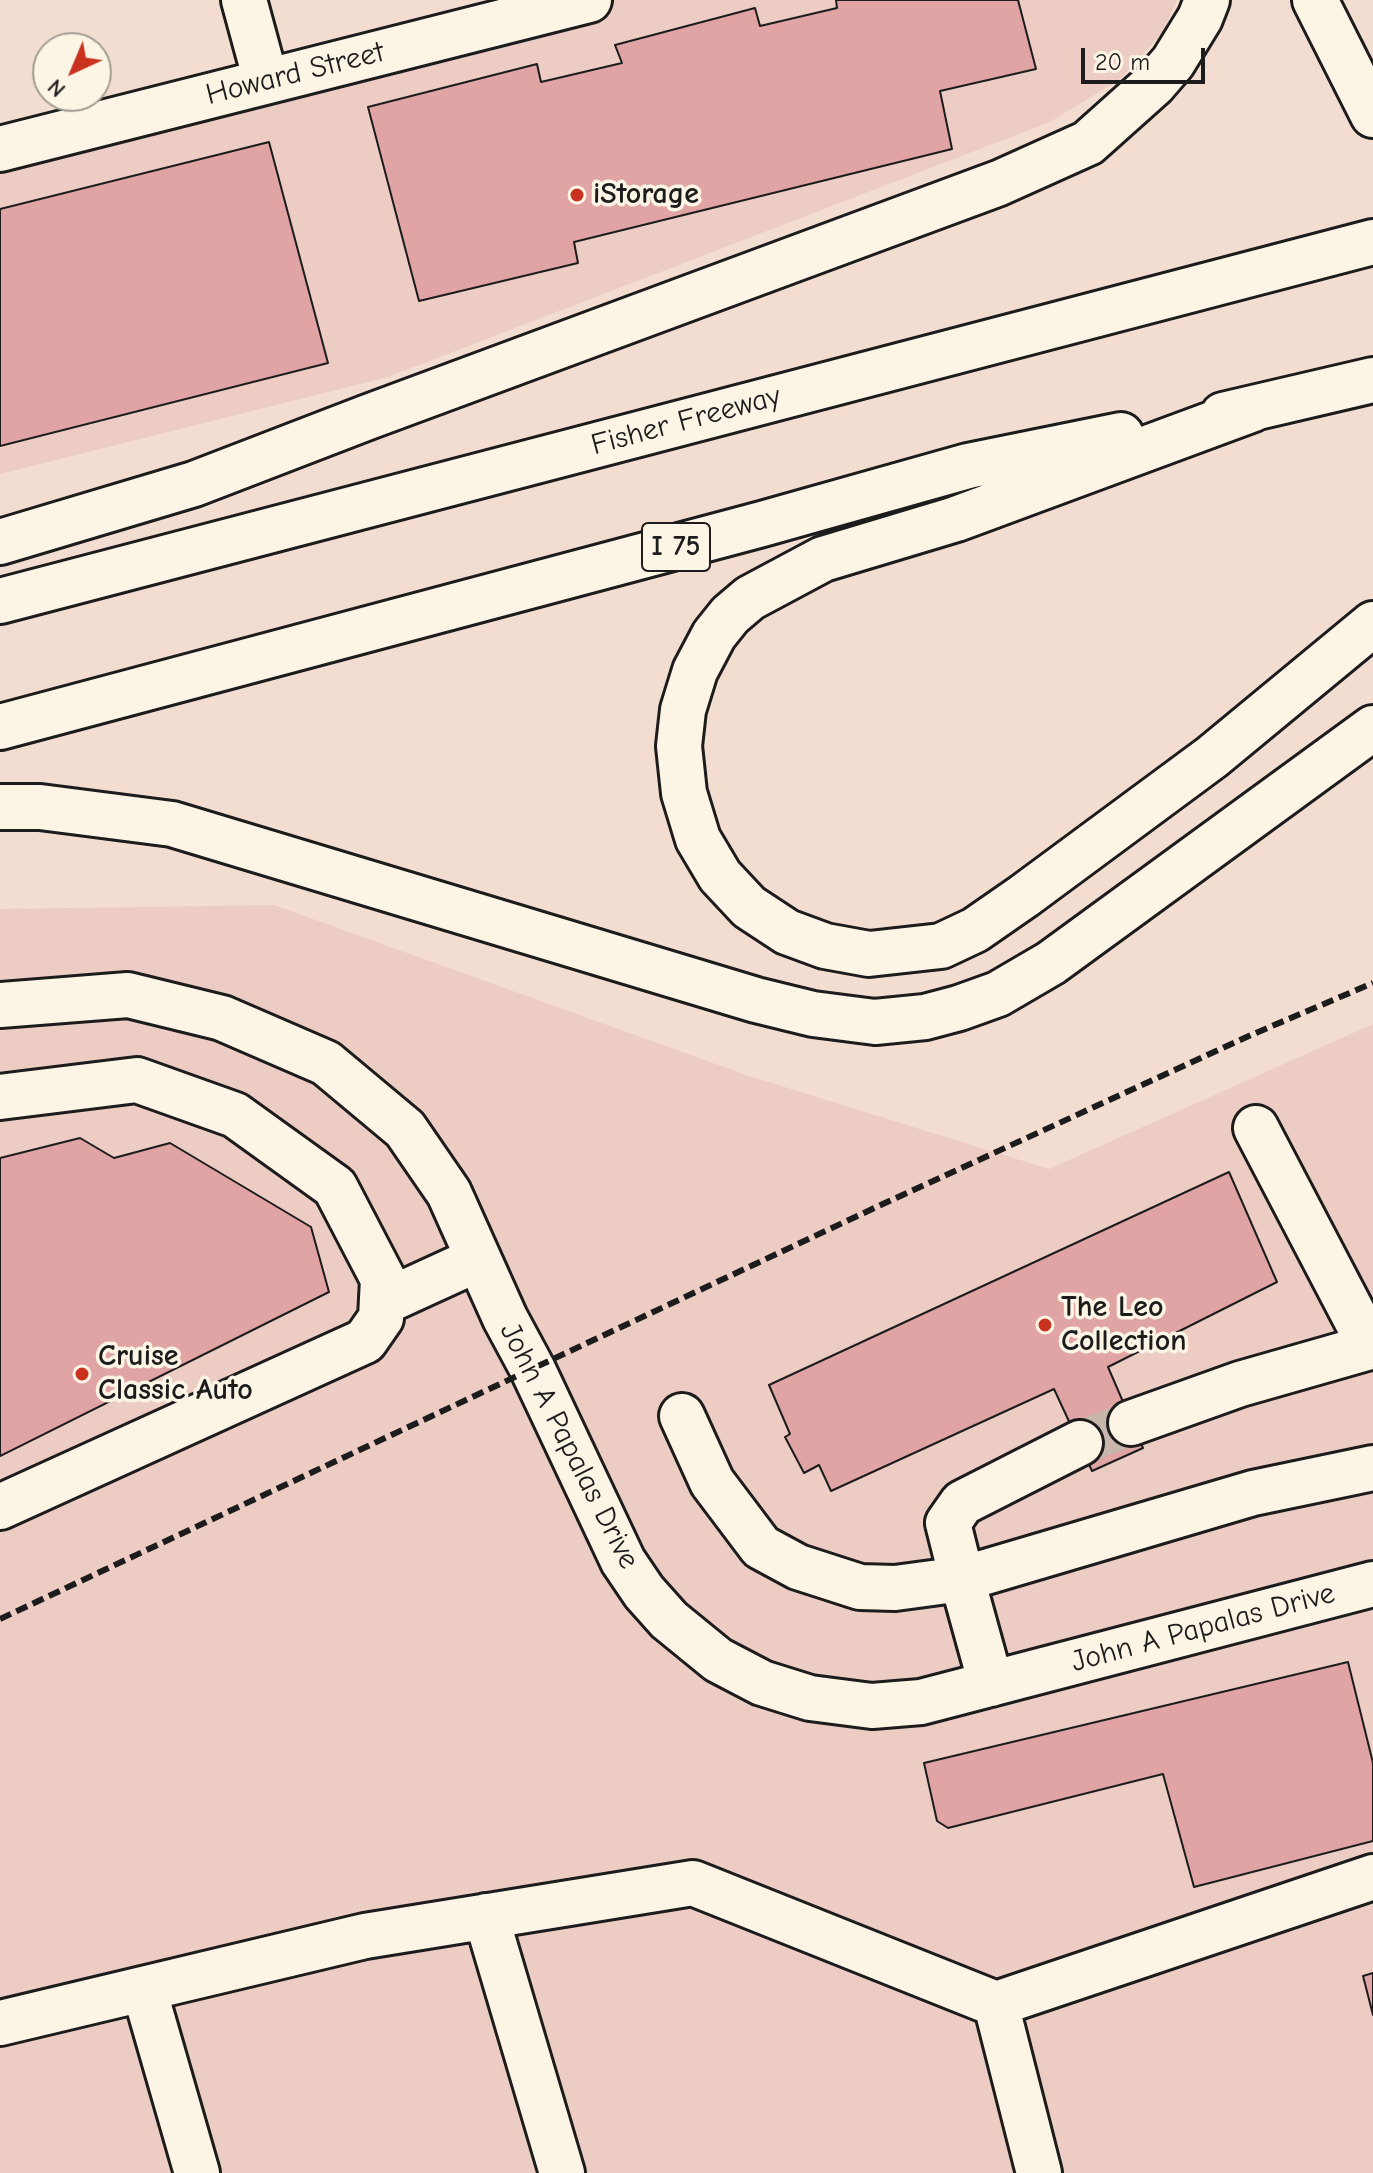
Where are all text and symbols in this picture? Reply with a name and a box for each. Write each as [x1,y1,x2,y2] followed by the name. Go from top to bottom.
[32,32,112,112] north arrow
[1085,32,1209,82] scale bar
[202,34,388,114] street label: Howard Street
[1095,48,1150,76] text: 20 m
[43,73,71,102] text: N
[593,177,699,213] place label: iStorage
[568,186,586,204] marker: iStorage
[587,378,785,464] street label: Fisher Freeway
[642,523,710,571] road number: I 75
[1061,1290,1186,1360] place label: The Leo Collection
[1036,1316,1054,1334] marker: The Leo Collection
[491,1317,647,1575] street label: John A Papalas Drive
[98,1339,253,1410] place label: Cruise Classic Auto
[73,1365,91,1383] marker: Cruise Classic Auto
[1067,1576,1339,1680] street label: John A Papalas Drive

